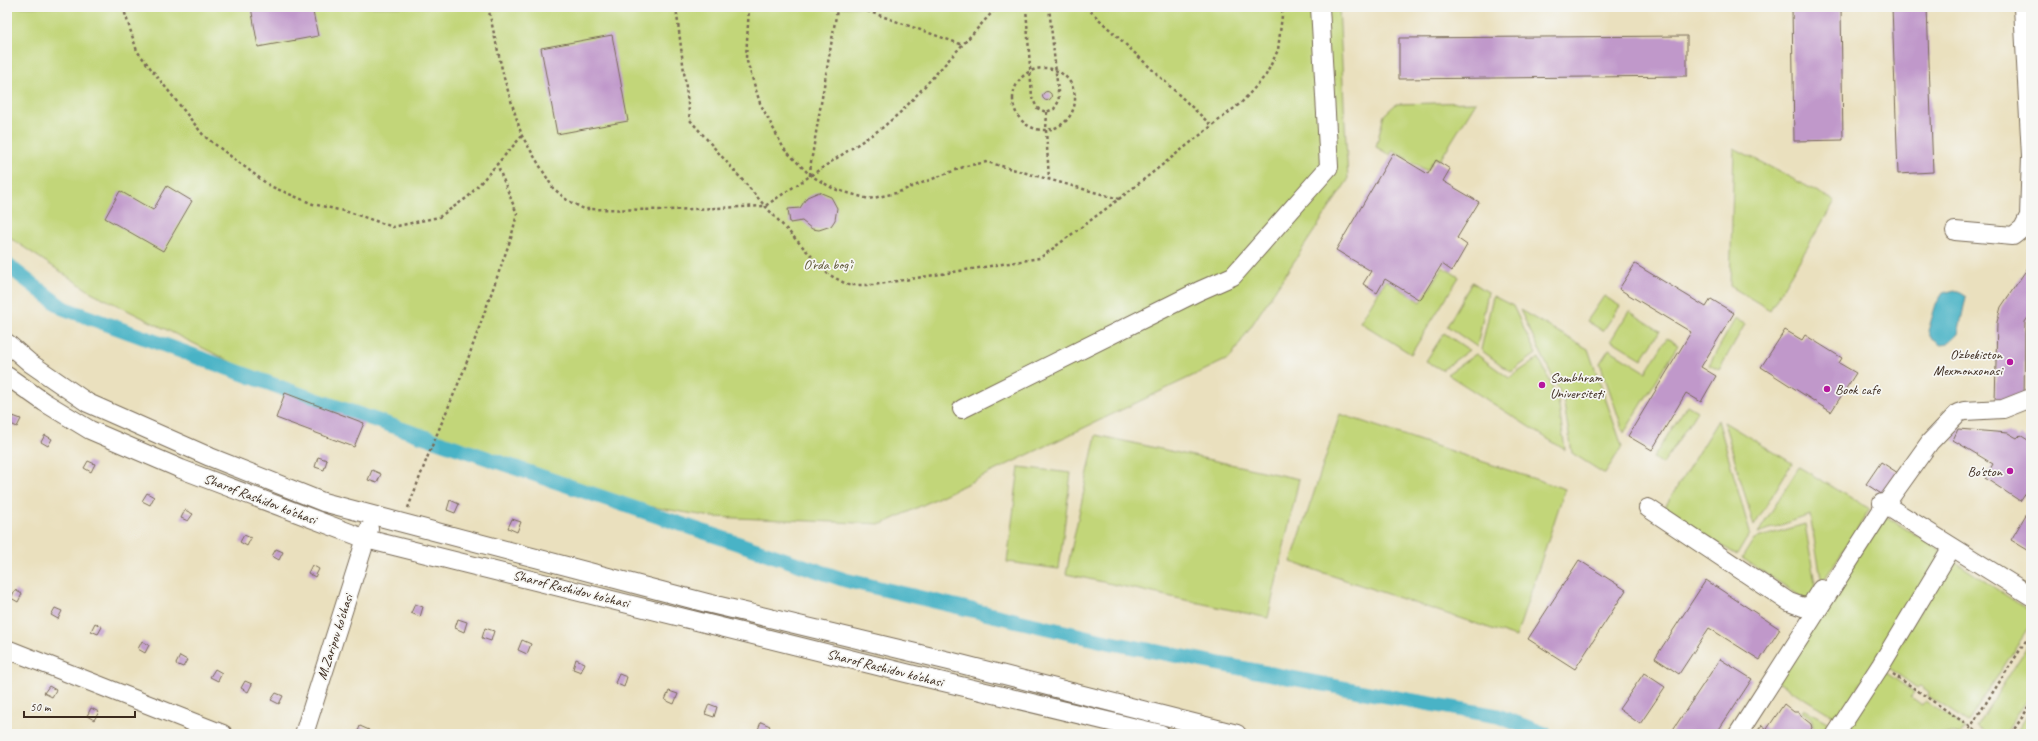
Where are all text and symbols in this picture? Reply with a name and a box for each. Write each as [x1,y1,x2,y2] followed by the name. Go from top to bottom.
[804,256,855,273] park label: O’rda bog’i
[1933,346,2004,379] place label: O'zbekiston Mexmonxonasi
[2005,357,2015,367] marker: O'zbekiston Mexmonxonasi
[1550,369,1606,402] place label: Sambhram Universiteti
[1537,380,1547,390] marker: Sambhram Universiteti
[1835,381,1881,398] place label: Book cafe
[1822,384,1832,394] marker: Book cafe
[1967,463,2003,480] place label: Bo'ston
[2005,466,2015,476] marker: Bo'ston
[201,470,321,529] street label: Sharof Rashidov ko'chasi
[511,566,633,612] street label: Sharof Rashidov ko'chasi
[313,590,358,682] street label: M.Zaripov ko'chasi
[825,645,947,691] street label: Sharof Rashidov ko'chasi
[24,693,135,719] scale bar
[30,699,52,715] text: 50 m

